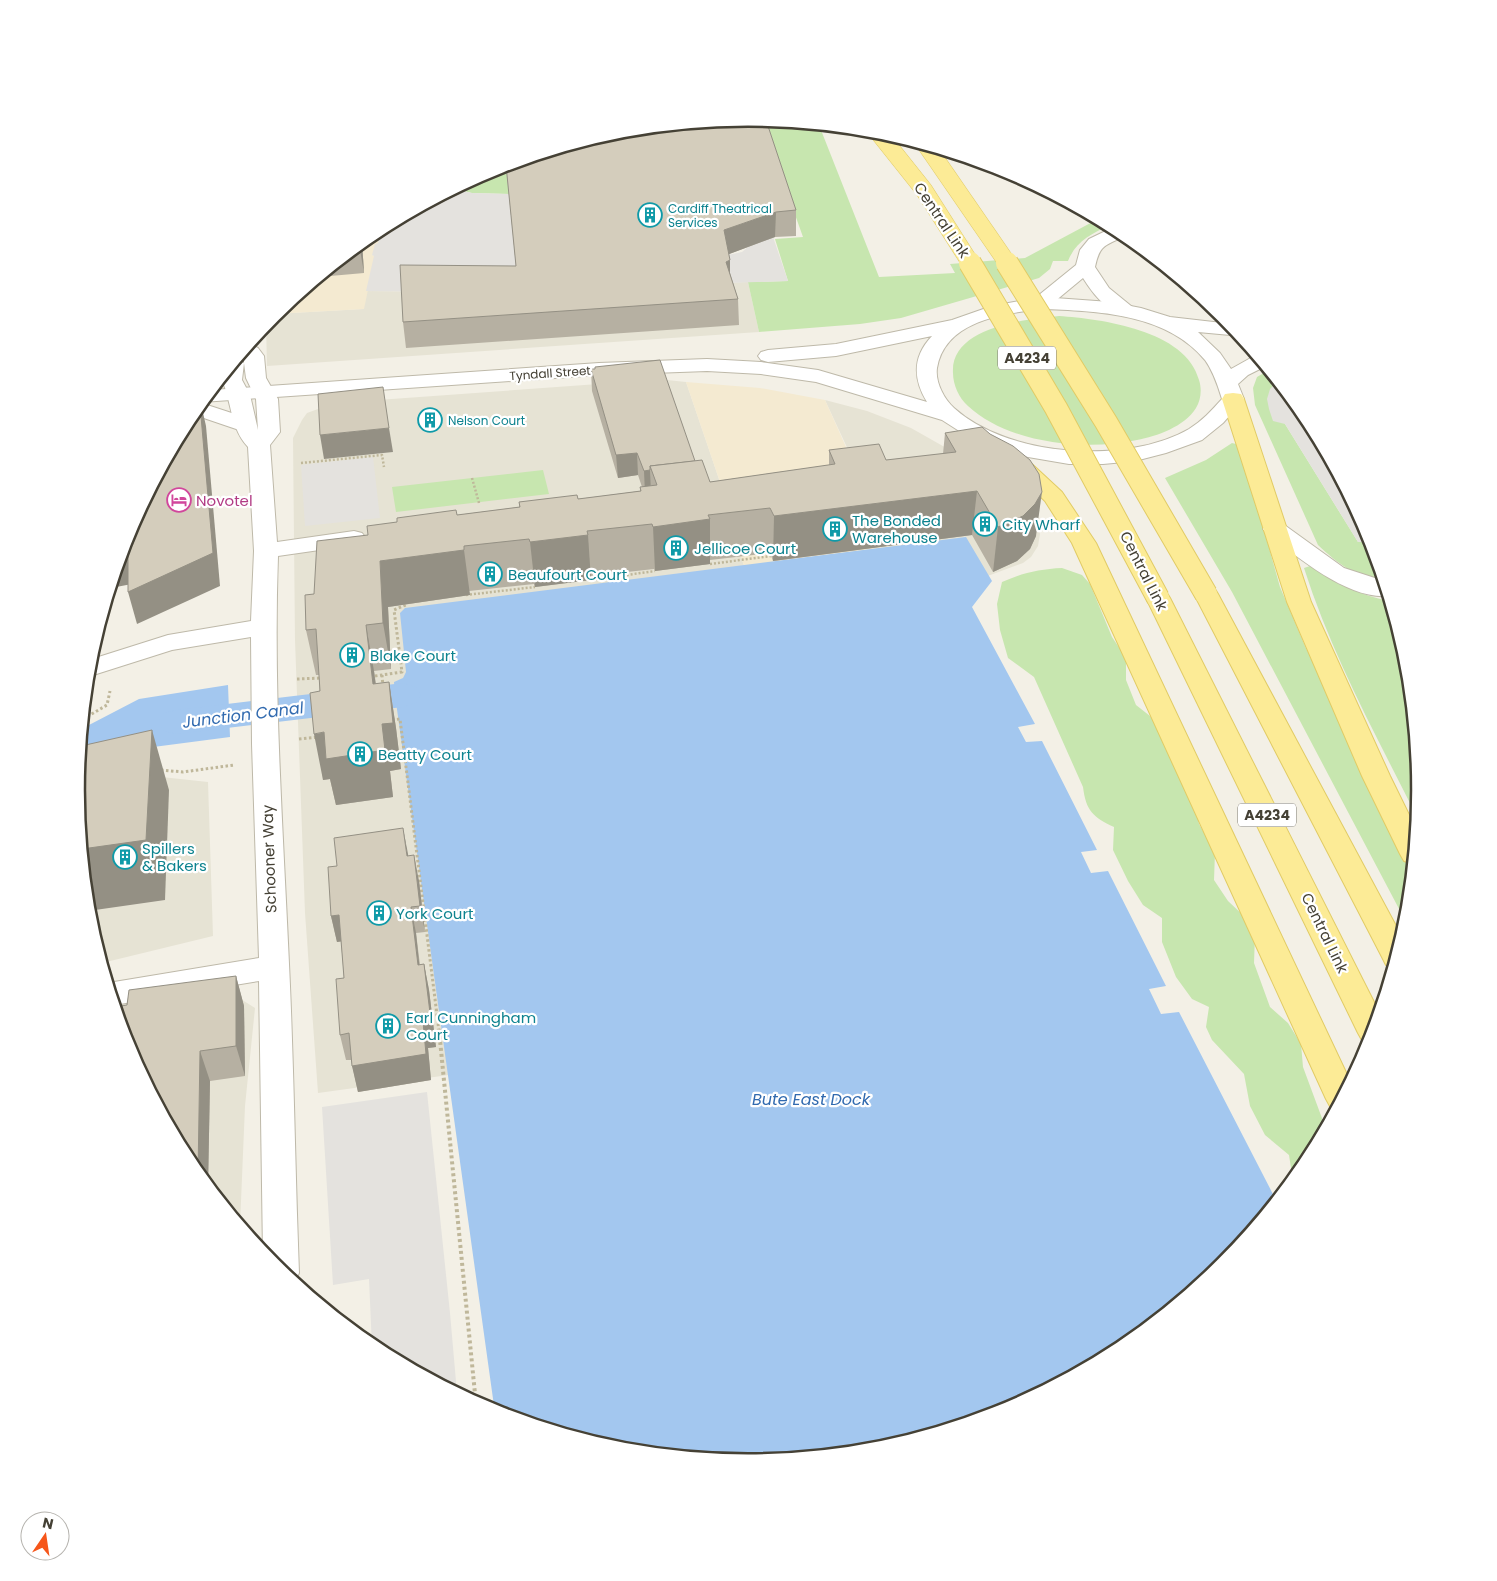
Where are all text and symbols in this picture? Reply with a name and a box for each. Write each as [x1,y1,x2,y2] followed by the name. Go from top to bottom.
[909,178,975,262] street label: Central Link
[668,200,772,231] place label: Cardiff Theatrical Services
[637,202,663,228] building icon: Cardiff Theatrical Services
[998,346,1056,369] road number: A4234
[509,362,591,384] street label: Tyndall Street
[417,407,443,433] building icon: Nelson Court
[448,412,525,429] place label: Nelson Court
[166,487,192,513] hotel icon: Novotel
[196,490,253,511] place label: Novotel
[852,510,941,548] place label: The Bonded Warehouse
[972,511,998,537] building icon: City Wharf
[1002,514,1080,535] place label: City Wharf
[822,516,848,542] building icon: The Bonded Warehouse
[1115,528,1173,615] street label: Central Link
[663,535,689,561] building icon: Jellicoe Court
[694,538,796,559] place label: Jellicoe Court
[477,561,503,587] building icon: Beaufourt Court
[508,564,627,585] place label: Beaufourt Court
[339,642,365,668] building icon: Blake Court
[370,645,456,666] place label: Blake Court
[181,696,305,734] water label: Junction Canal
[347,741,373,767] building icon: Beatty Court
[378,744,472,765] place label: Beatty Court
[257,804,281,914] street label: Schooner Way
[1238,804,1296,826] road number: A4234
[142,838,207,876] place label: Spillers & Bakers
[112,844,138,870] building icon: Spillers & Bakers
[1297,889,1354,977] street label: Central Link
[366,900,392,926] building icon: York Court
[396,903,474,924] place label: York Court
[406,1007,536,1045] place label: Earl Cunningham Court
[375,1013,401,1039] building icon: Earl Cunningham Court
[752,1088,871,1111] water label: Bute East Dock
[20,1511,70,1561] north arrow
[41,1512,55,1534] text: N

